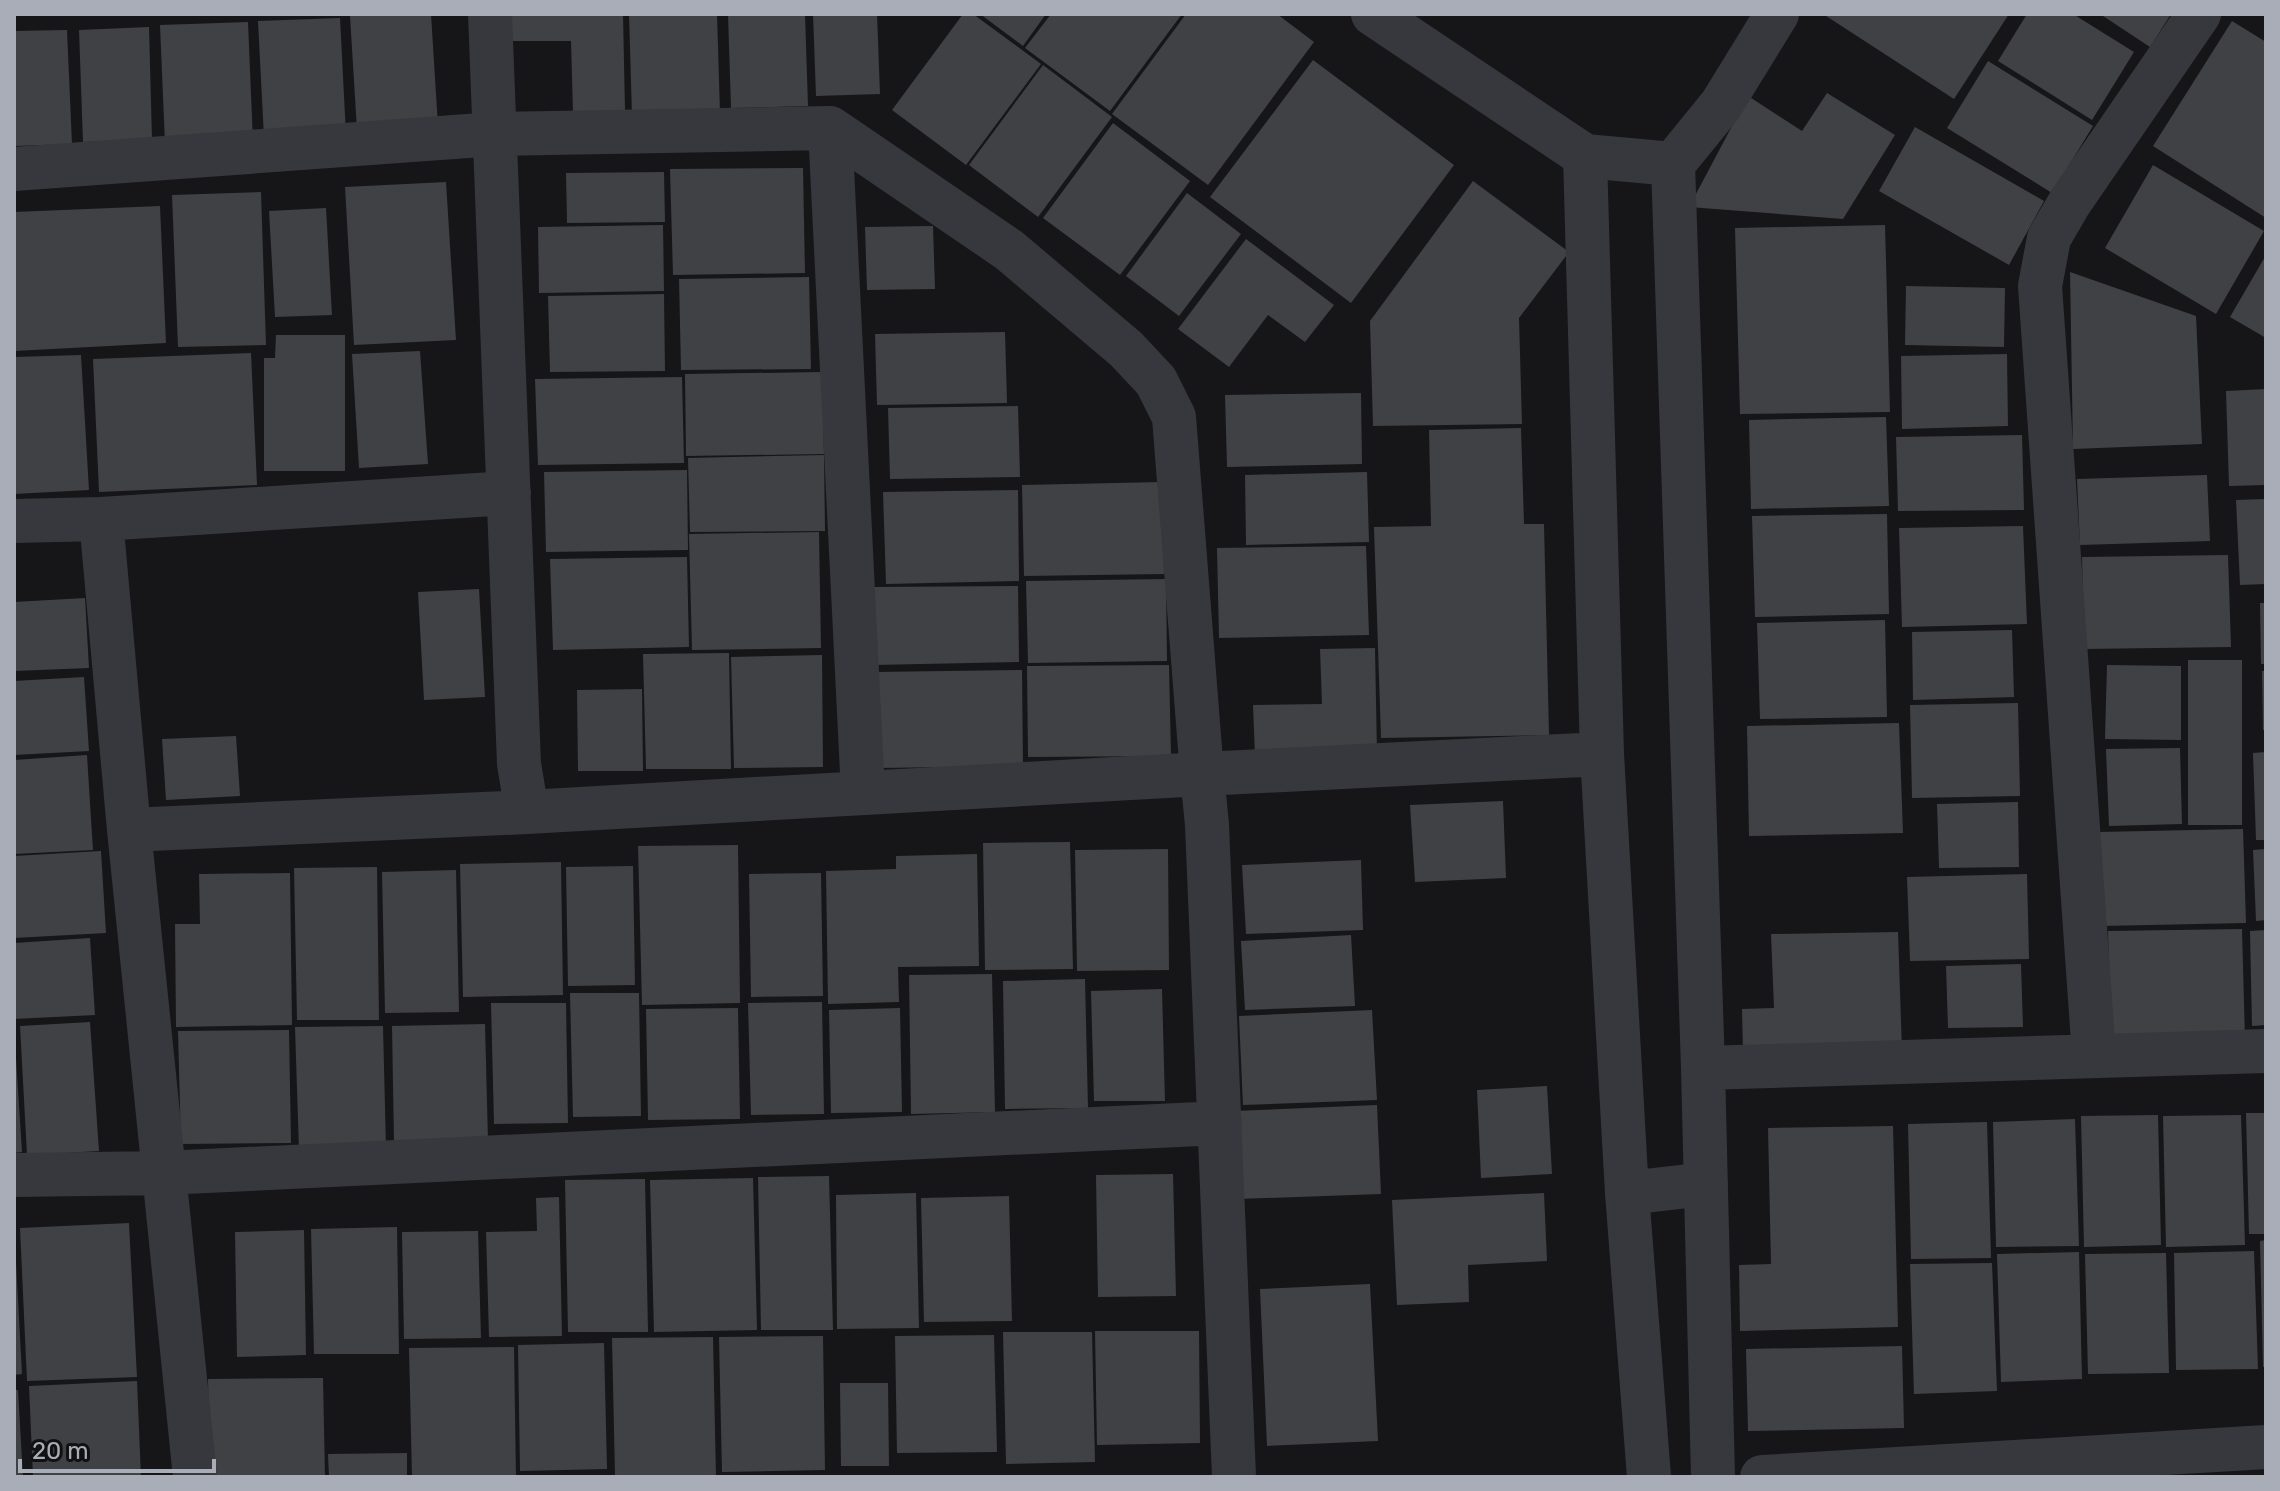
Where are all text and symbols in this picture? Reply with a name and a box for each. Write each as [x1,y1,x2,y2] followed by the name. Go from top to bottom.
[20,1423,214,1473] scale bar
[32,1437,89,1465] text: 20 m

